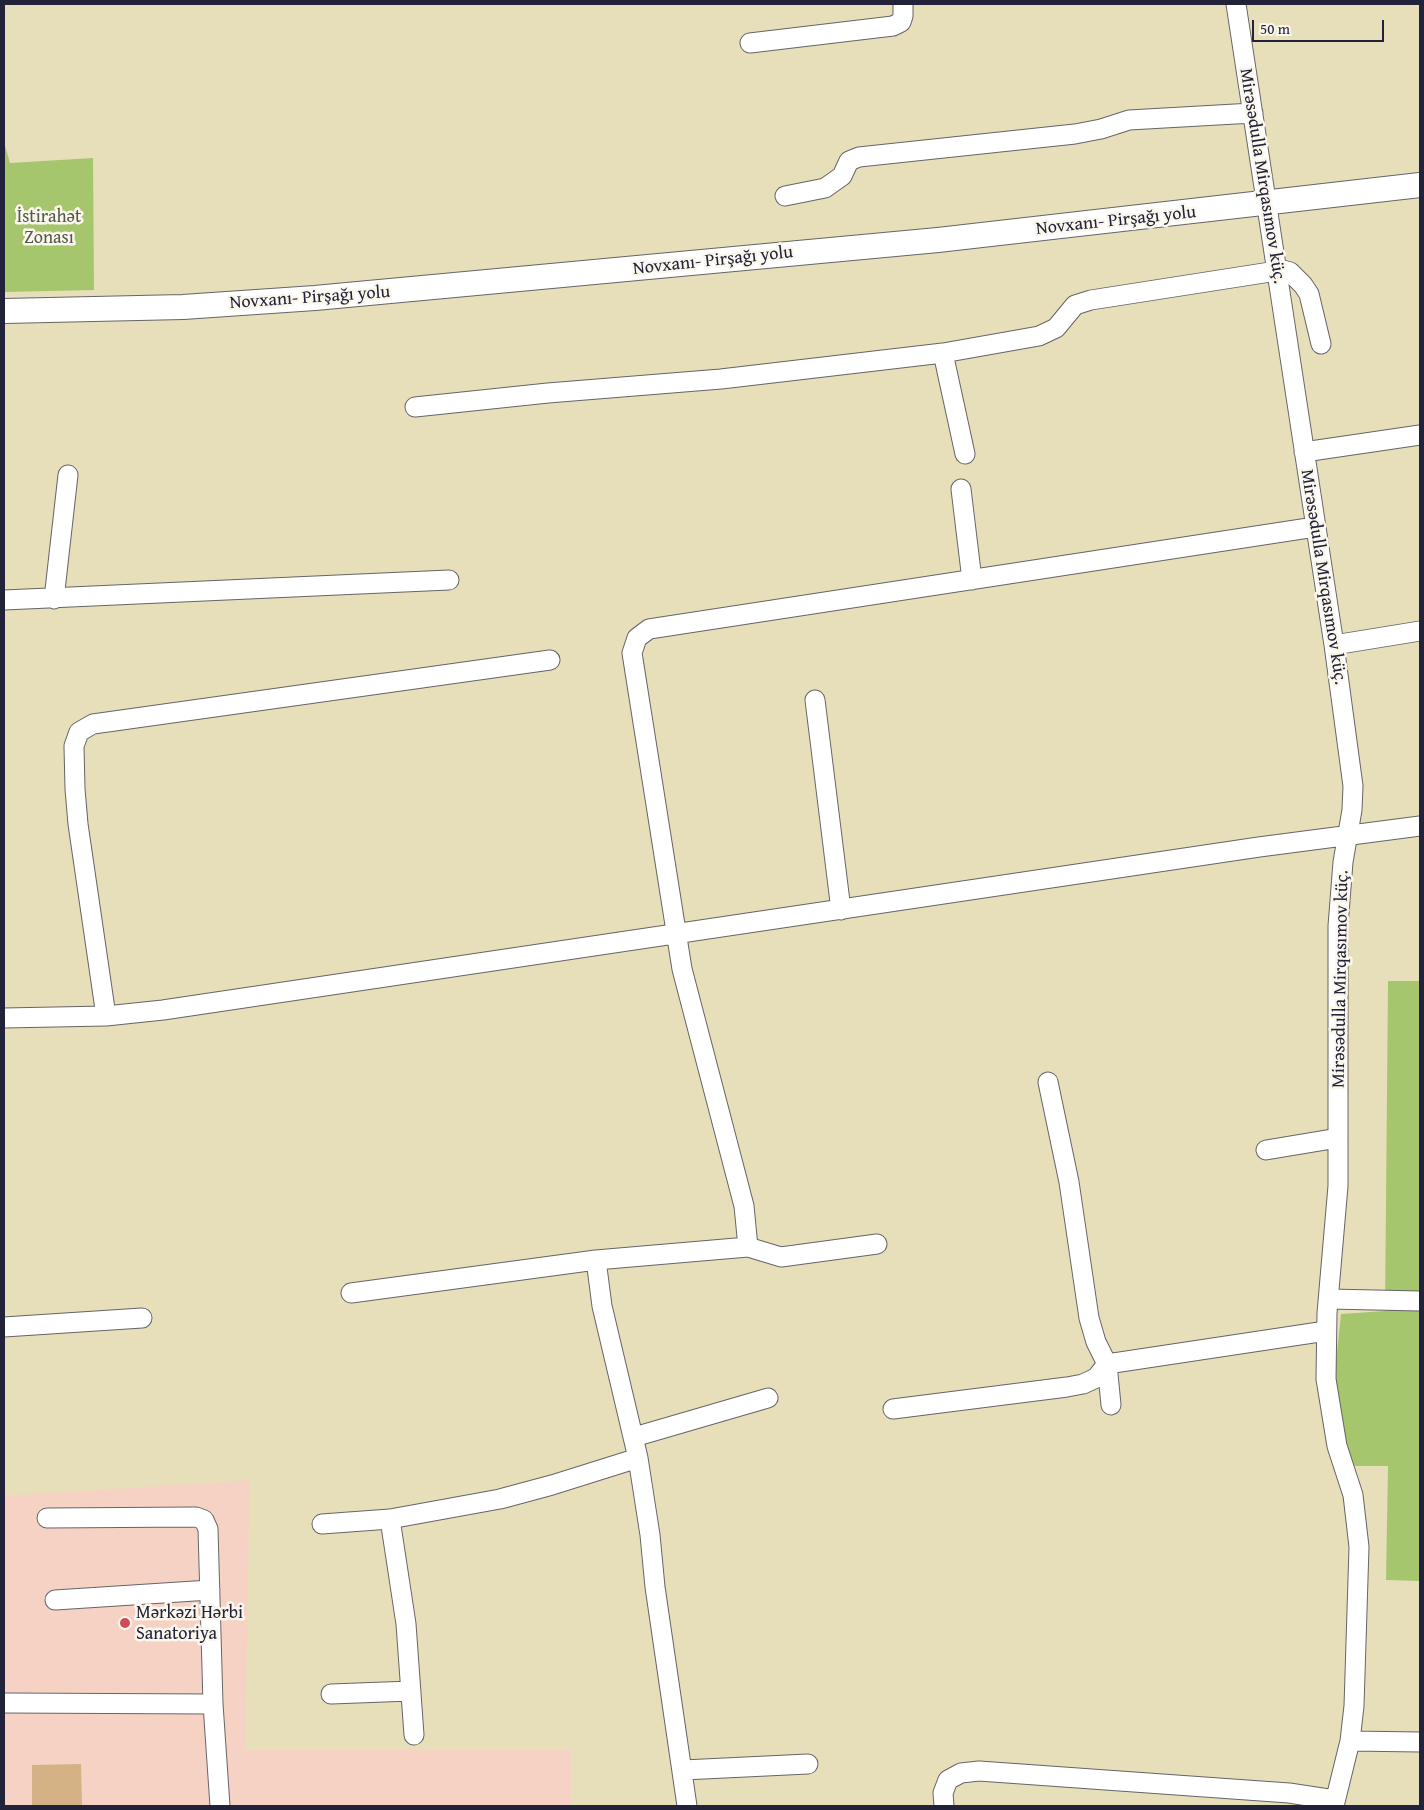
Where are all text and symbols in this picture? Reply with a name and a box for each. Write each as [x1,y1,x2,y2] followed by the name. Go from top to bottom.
[1254,10,1386,42] scale bar
[1260,18,1290,39] text: 50 m
[1234,67,1290,285] street label: Mirəsədulla Mirqasımov küç.
[1035,202,1197,240] street label: Novxanı- Pirşağı yolu
[17,206,81,248] park label: İstirahət Zonası
[632,242,794,280] street label: Novxanı- Pirşağı yolu
[229,282,391,314] street label: Novxanı- Pirşağı yolu
[1295,468,1351,686] street label: Mirəsədulla Mirqasımov küç.
[1328,870,1354,1088] street label: Mirəsədulla Mirqasımov küç.
[136,1602,243,1645] place label: Mərkəzi Hərbi Sanatoriya
[118,1616,132,1630] marker: Mərkəzi Hərbi Sanatoriya

